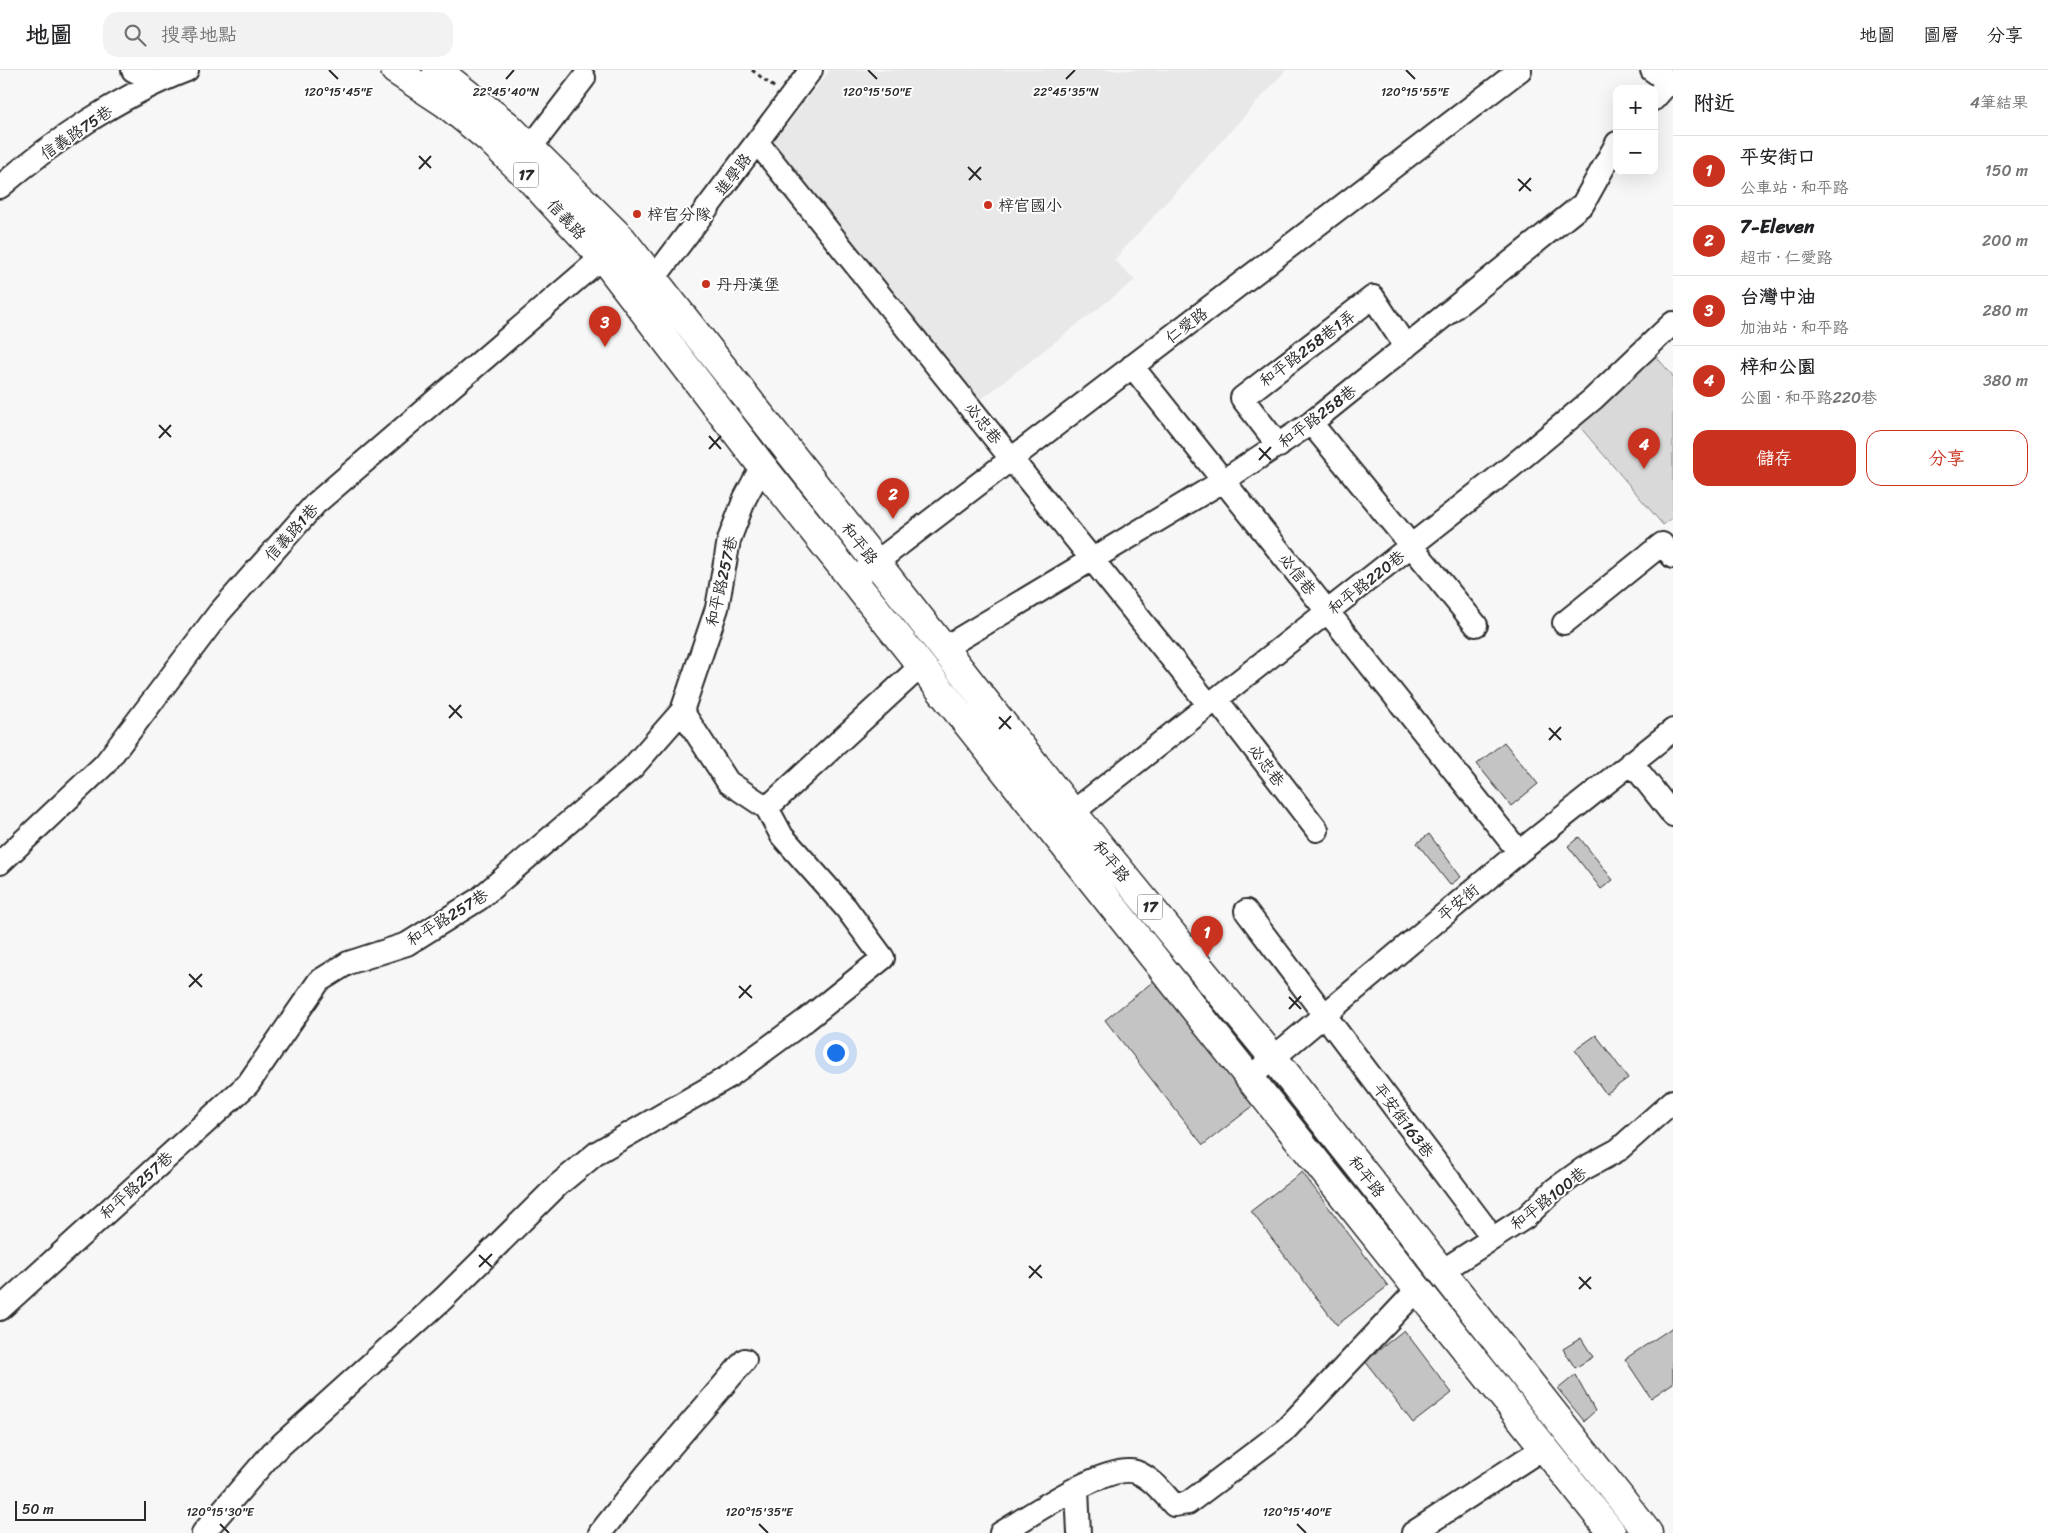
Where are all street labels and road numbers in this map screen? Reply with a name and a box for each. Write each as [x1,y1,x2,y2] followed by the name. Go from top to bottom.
[34,97,119,168] street label: 信義路75巷
[707,146,759,202] street label: 進學路
[514,162,538,188] road number: 17
[540,192,594,247] street label: 信義路
[1158,299,1214,351] street label: 仁愛路
[1252,302,1362,395] street label: 和平路258巷1弄
[1272,377,1363,456] street label: 和平路258巷
[957,396,1010,451] street label: 必忠巷
[257,496,326,568] street label: 信義路1巷
[833,515,886,571] street label: 和平路
[697,533,746,629] street label: 和平路257巷
[1321,542,1412,622] street label: 和平路220巷
[1271,547,1324,602] street label: 必信巷
[1241,737,1293,793] street label: 必忠巷
[1085,834,1138,889] street label: 和平路
[1431,876,1486,929] street label: 平安街
[401,881,494,954] street label: 和平路257巷
[1138,894,1162,920] road number: 17
[1365,1076,1442,1164] street label: 平安街163巷
[92,1144,180,1227] street label: 和平路257巷
[1340,1148,1393,1204] street label: 和平路
[1503,1159,1593,1238] street label: 和平路100巷

